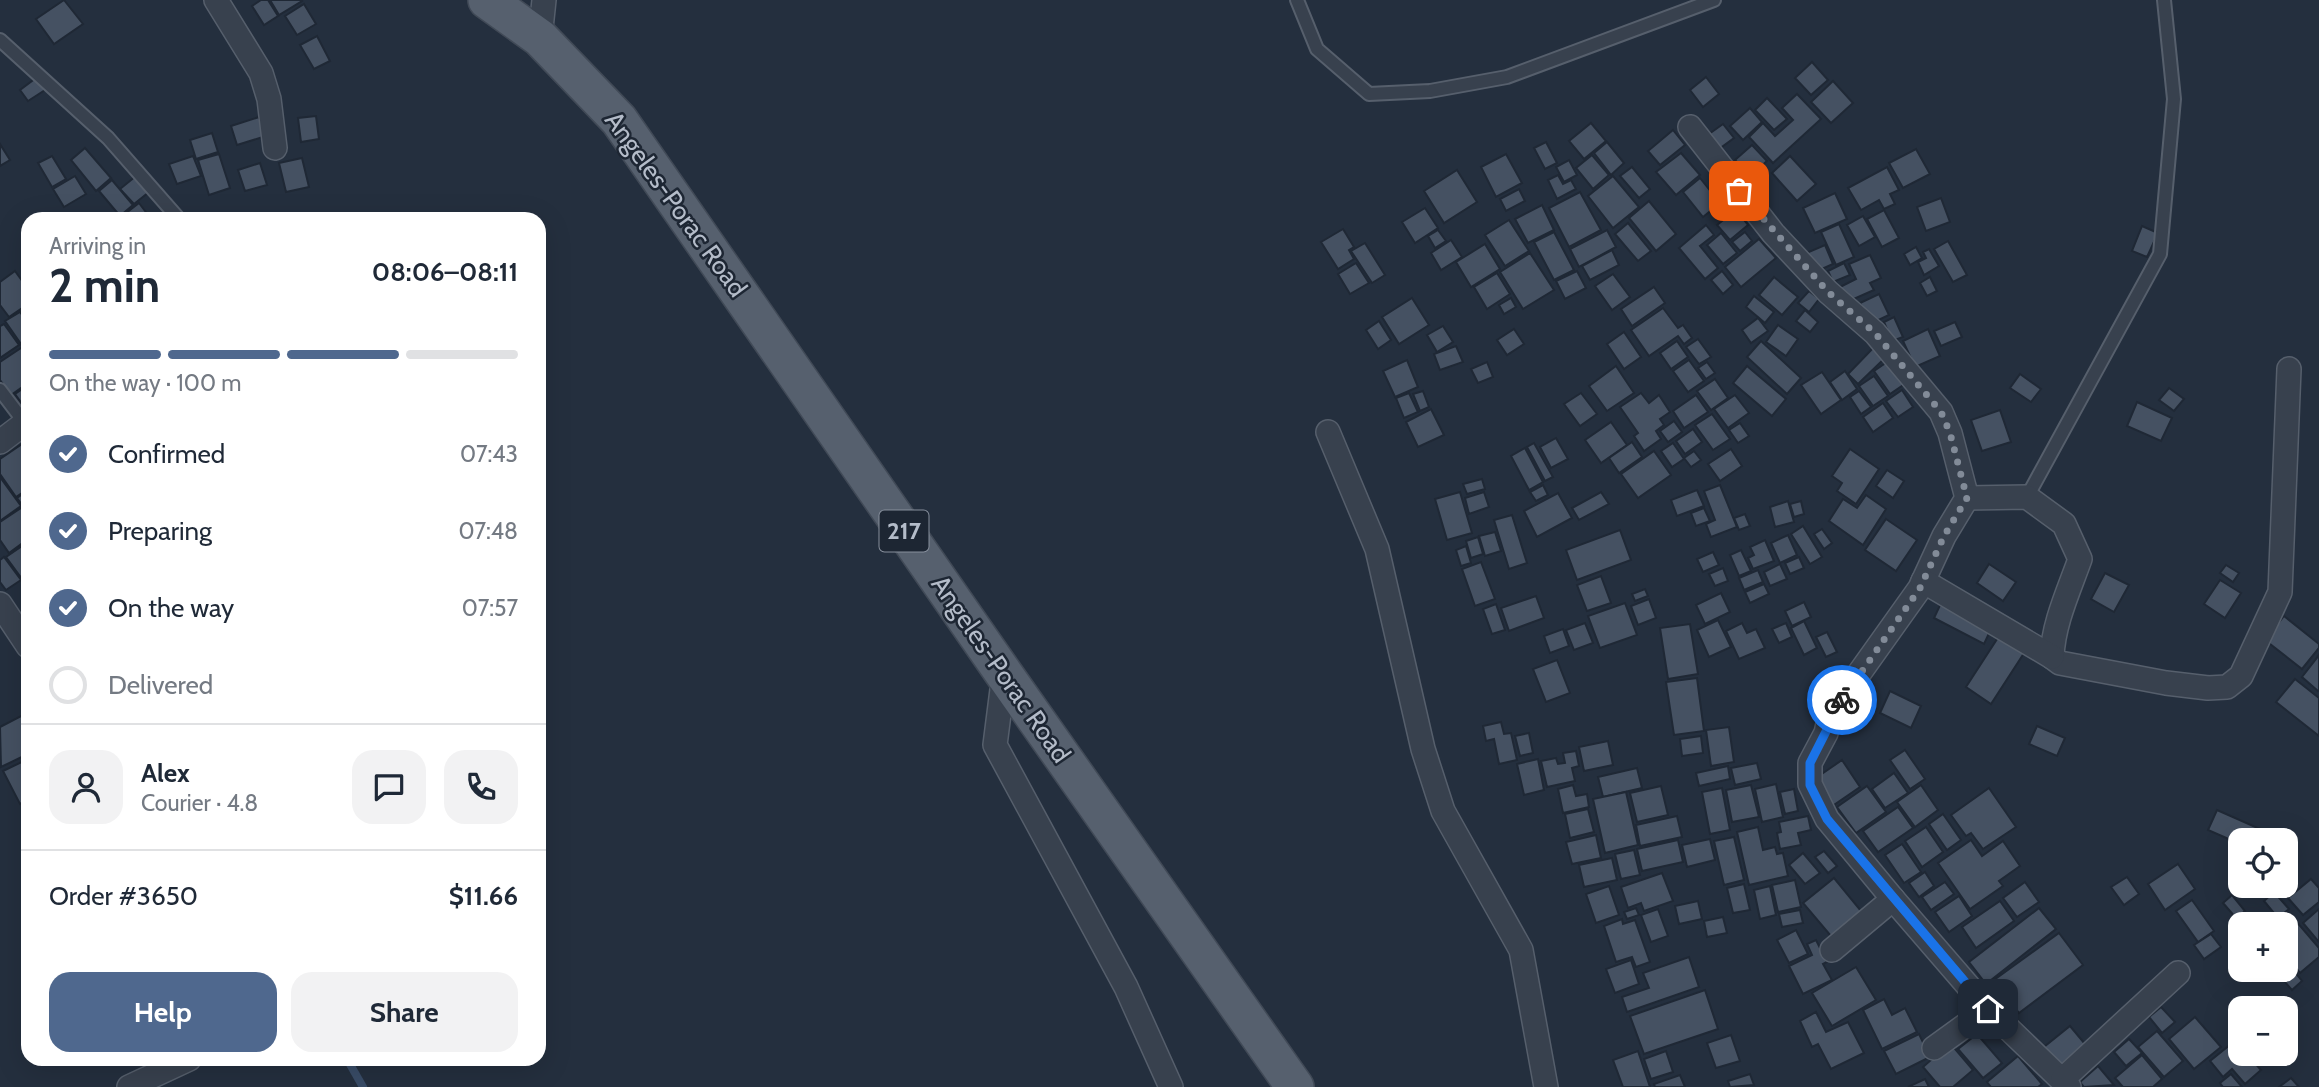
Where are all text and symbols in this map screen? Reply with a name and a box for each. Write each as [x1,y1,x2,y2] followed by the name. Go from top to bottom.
[598,105,754,303] street label: Angeles-Porac Road
[1709,161,1769,221] pin
[1720,172,1758,210] icon: bag
[49,232,146,260] text: Arriving in
[372,256,518,288] text: 08:06–08:11
[49,258,160,314] text: 2 min
[49,369,241,397] text: On the way · 100 m
[49,435,87,473] icon: check
[108,438,225,470] text: Confirmed
[460,440,518,468] text: 07:43
[880,510,928,552] road number: 217
[49,512,87,550] icon: check
[108,515,212,547] text: Preparing
[459,517,518,545] text: 07:48
[924,569,1078,769] street label: Angeles-Porac Road
[49,589,87,627] icon: check
[108,592,234,624] text: On the way
[462,594,518,622] text: 07:57
[1807,665,1877,735] courier
[108,669,213,701] text: Delivered
[1823,681,1861,719] icon: bike
[49,750,123,824] button: person
[352,750,426,824] button: chat
[444,750,518,824] button: phone
[141,757,190,789] text: Alex
[141,789,258,817] text: Courier · 4.8
[2228,828,2298,1066] map controls
[2228,828,2298,898] button: locate
[49,880,198,912] text: Order #3650
[449,880,518,912] text: $11.66
[2228,912,2298,982] button: +
[49,972,277,1052] button: Help
[291,972,518,1052] button: Share
[1958,979,2018,1039] pin
[1969,990,2007,1028] icon: home
[2228,996,2298,1066] button: −

